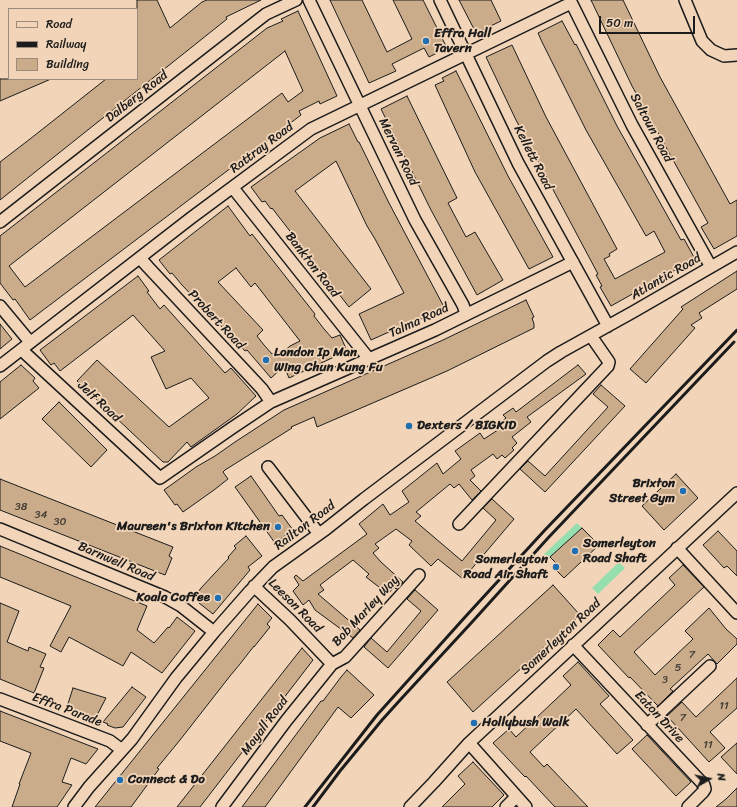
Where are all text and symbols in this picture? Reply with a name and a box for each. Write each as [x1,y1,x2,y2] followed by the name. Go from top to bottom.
[8,8,138,80] legend
[601,8,697,34] scale bar
[606,12,633,34] text: 50 m
[46,13,72,35] text: Road
[434,26,491,57] place label: Effra Hall Tavern
[46,33,87,55] text: Railway
[421,36,431,46] marker: Effra Hall Tavern
[46,53,89,75] text: Building
[103,68,171,126] street label: Dalberg Road
[626,91,676,165] street label: Saltoun Road
[375,116,421,188] street label: Mervan Road
[227,119,297,177] street label: Rattray Road
[510,123,556,193] street label: Kellett Road
[282,229,342,301] street label: Bankton Road
[628,251,704,303] street label: Atlantic Road
[184,287,248,353] street label: Probert Road
[387,300,451,342] street label: Talma Road
[274,345,383,376] place label: London Ip Man Wing Chun Kung Fu
[261,355,271,365] marker: London Ip Man Wing Chun Kung Fu
[74,378,124,426] street label: Jelf Road
[417,418,516,434] place label: Dexters / BIGKID
[404,421,414,431] marker: Dexters / BIGKID
[609,476,675,507] place label: Brixton Street Gym
[678,486,688,496] marker: Brixton Street Gym
[272,498,338,554] street label: Railton Road
[15,500,27,514] house number: 38
[35,508,47,522] house number: 34
[54,515,66,529] house number: 30
[117,519,270,535] place label: Maureen's Brixton Kitchen
[273,522,283,532] marker: Maureen's Brixton Kitchen
[583,536,656,567] place label: Somerleyton Road Shaft
[75,539,157,585] street label: Barnwell Road
[570,546,580,556] marker: Somerleyton Road Shaft
[463,552,548,583] place label: Somerleyton Road Air Shaft
[551,562,561,572] marker: Somerleyton Road Air Shaft
[329,572,403,650] street label: Bob Marley Way
[265,576,325,636] street label: Leeson Road
[136,590,210,606] place label: Koala Coffee
[213,593,223,603] marker: Koala Coffee
[518,596,604,678] street label: Somerleyton Road
[689,648,695,662] house number: 7
[675,661,681,675] house number: 5
[662,673,668,687] house number: 3
[631,688,687,746] street label: Eaton Drive
[30,690,104,730] street label: Effra Parade
[238,694,292,758] street label: Mayall Road
[719,699,729,713] house number: 11
[680,711,686,725] house number: 7
[482,715,569,731] place label: Hollybush Walk
[469,718,479,728] marker: Hollybush Walk
[703,738,713,752] house number: 11
[689,759,729,799] north arrow
[128,772,205,788] place label: Connect & Do
[711,772,731,782] text: N
[115,775,125,785] marker: Connect & Do

